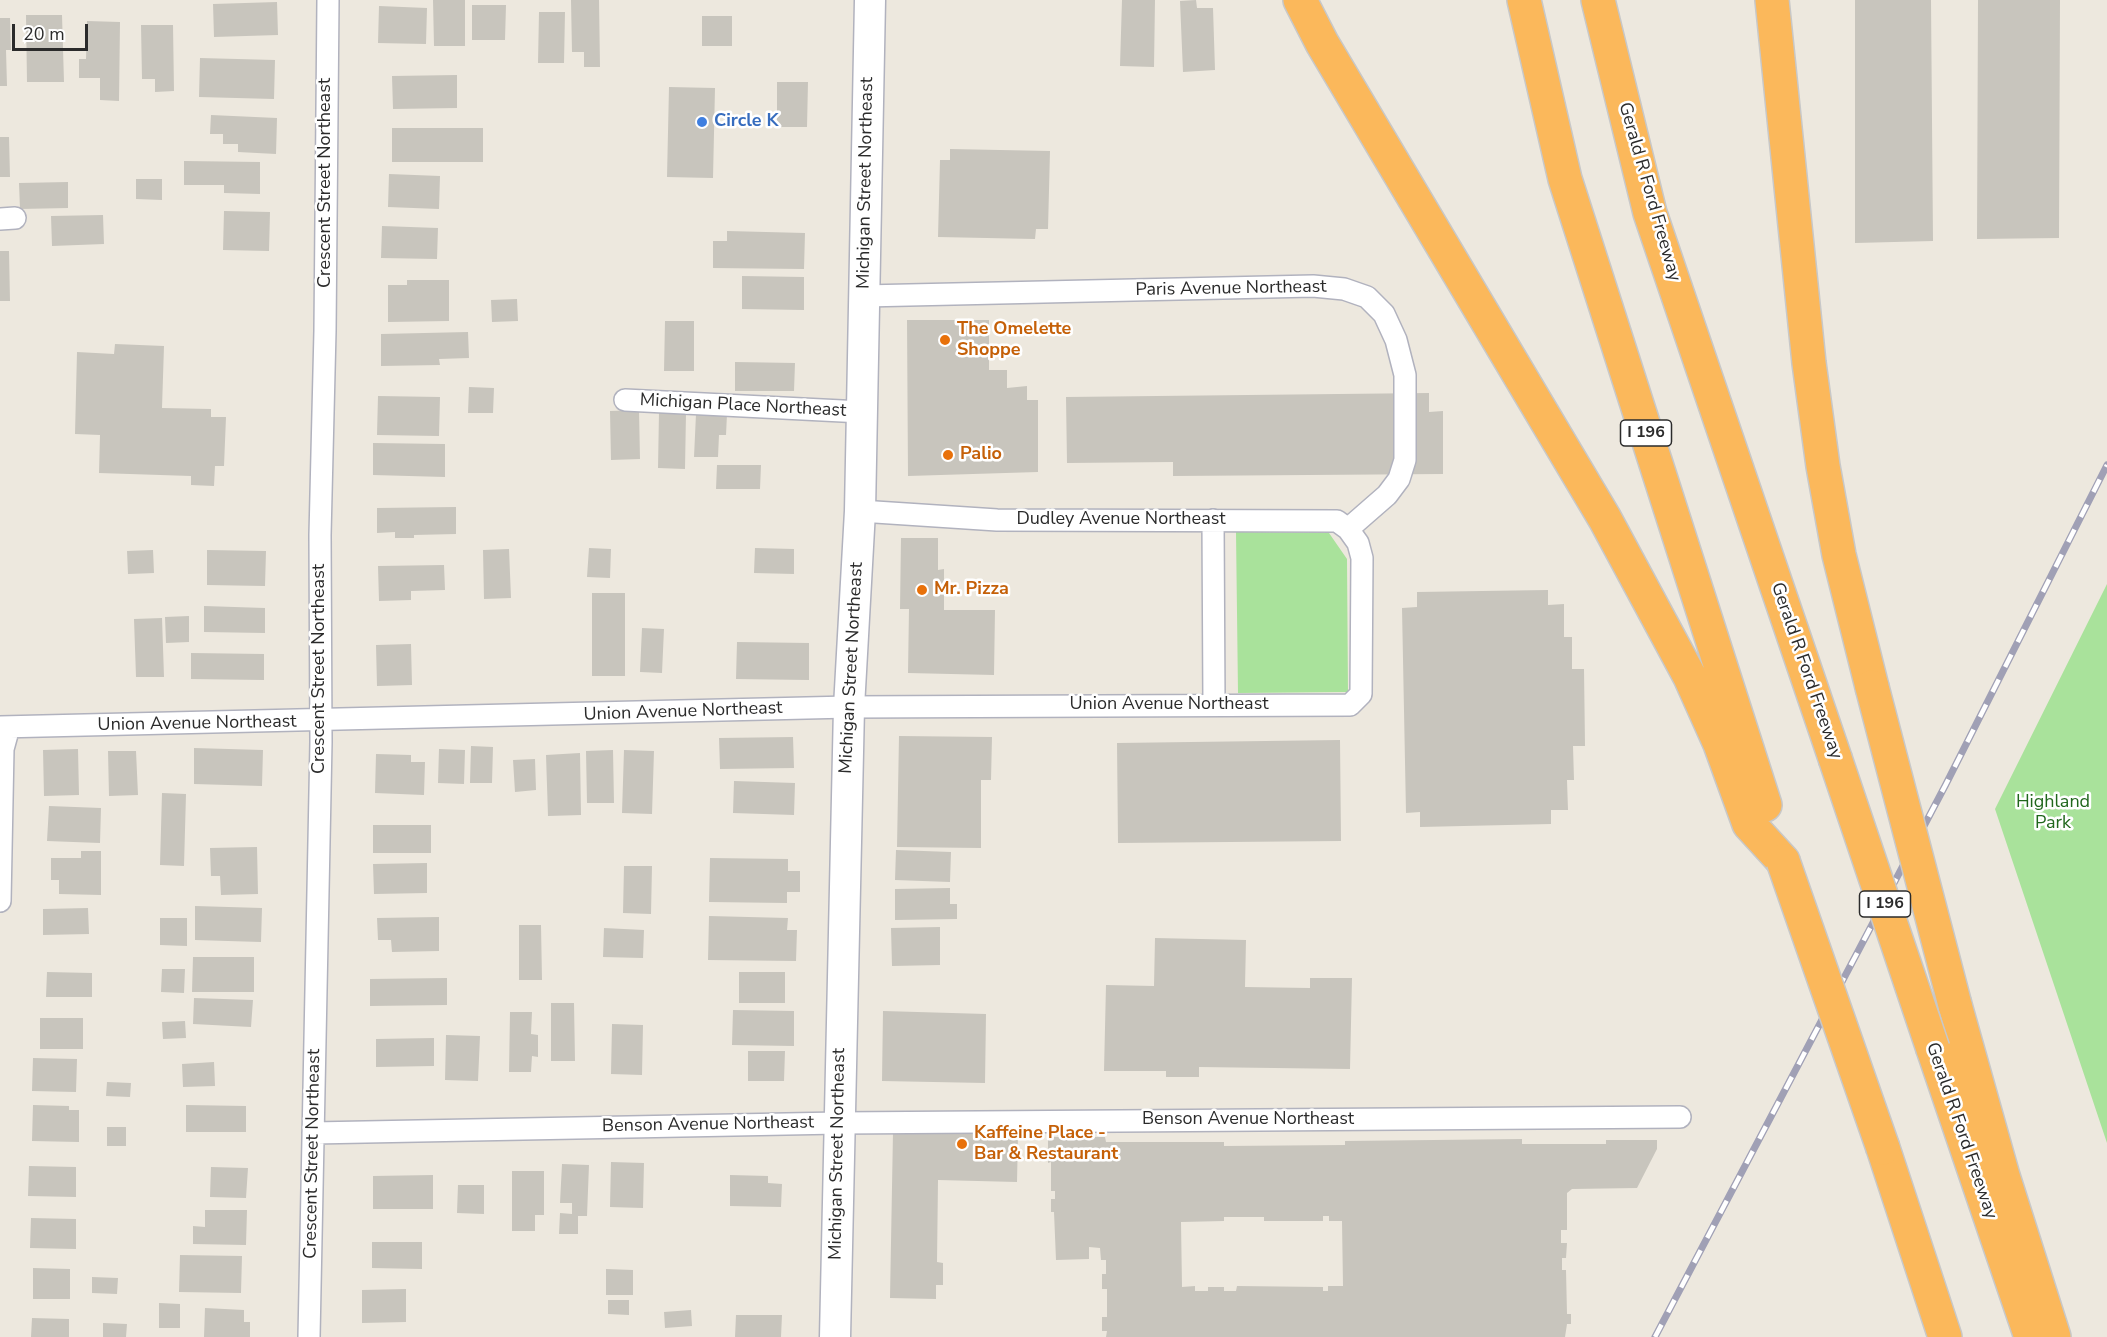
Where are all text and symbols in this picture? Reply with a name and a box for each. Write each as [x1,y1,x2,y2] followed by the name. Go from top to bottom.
[15,12,92,50] scale bar
[23,22,65,46] text: 20 m
[853,77,879,289] street label: Michigan Street Northeast
[315,78,337,288] street label: Crescent Street Northeast
[1613,100,1685,284] street label: Gerald R Ford Freeway
[714,111,778,133] place label: Circle K
[695,115,709,129] marker: Circle K
[1135,277,1327,301] street label: Paris Avenue Northeast
[957,319,1071,362] place label: The Omelette Shoppe
[938,333,952,347] marker: The Omelette Shoppe
[639,390,847,422] street label: Michigan Place Northeast
[1620,420,1672,446] road number: I 196
[960,444,1002,466] place label: Palio
[941,448,955,462] marker: Palio
[1016,509,1226,531] street label: Dudley Avenue Northeast
[836,562,868,774] street label: Michigan Street Northeast
[309,564,331,774] street label: Crescent Street Northeast
[934,579,1009,601] place label: Mr. Pizza
[1766,580,1846,762] street label: Gerald R Ford Freeway
[915,583,929,597] marker: Mr. Pizza
[1069,694,1269,716] street label: Union Avenue Northeast
[583,698,783,726] street label: Union Avenue Northeast
[97,711,297,737] street label: Union Avenue Northeast
[2016,792,2090,834] park label: Highland Park
[1860,891,1910,917] road number: I 196
[1921,1040,2001,1222] street label: Gerald R Ford Freeway
[825,1048,851,1260] street label: Michigan Street Northeast
[300,1049,326,1259] street label: Crescent Street Northeast
[1142,1109,1354,1131] street label: Benson Avenue Northeast
[602,1112,814,1138] street label: Benson Avenue Northeast
[974,1123,1118,1166] place label: Kaffeine Place - Bar & Restaurant
[955,1137,969,1151] marker: Kaffeine Place - Bar & Restaurant

